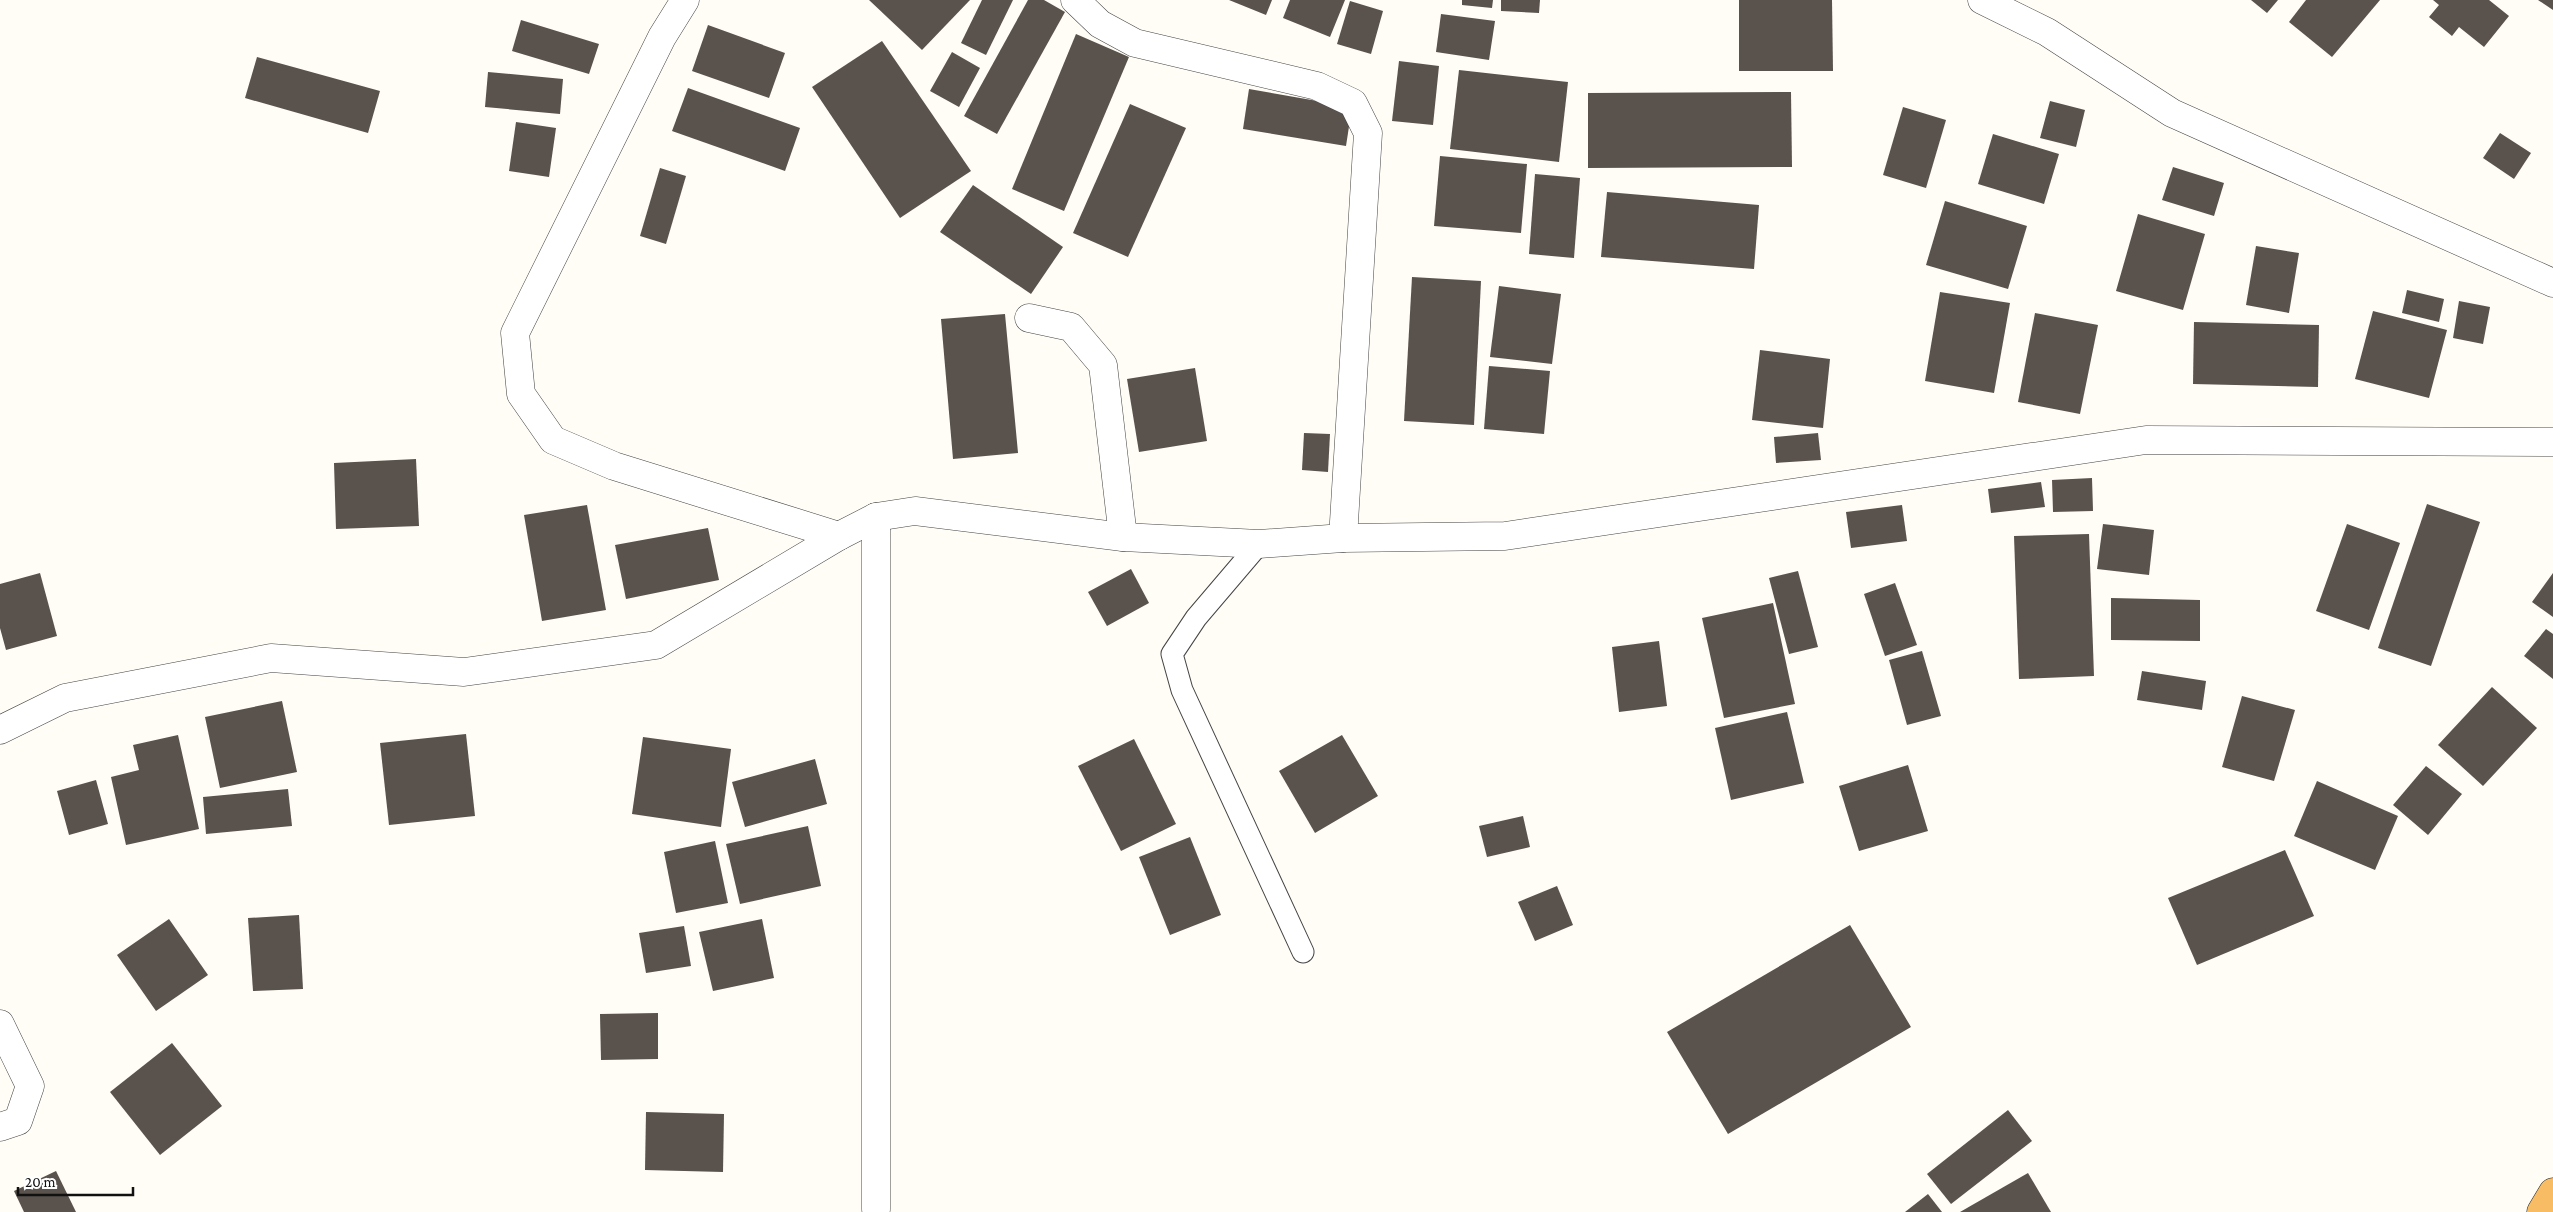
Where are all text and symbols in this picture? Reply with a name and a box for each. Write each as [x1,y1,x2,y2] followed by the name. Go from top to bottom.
[18,1164,132,1196] scale bar
[25,1174,56,1190] text: 20 m

